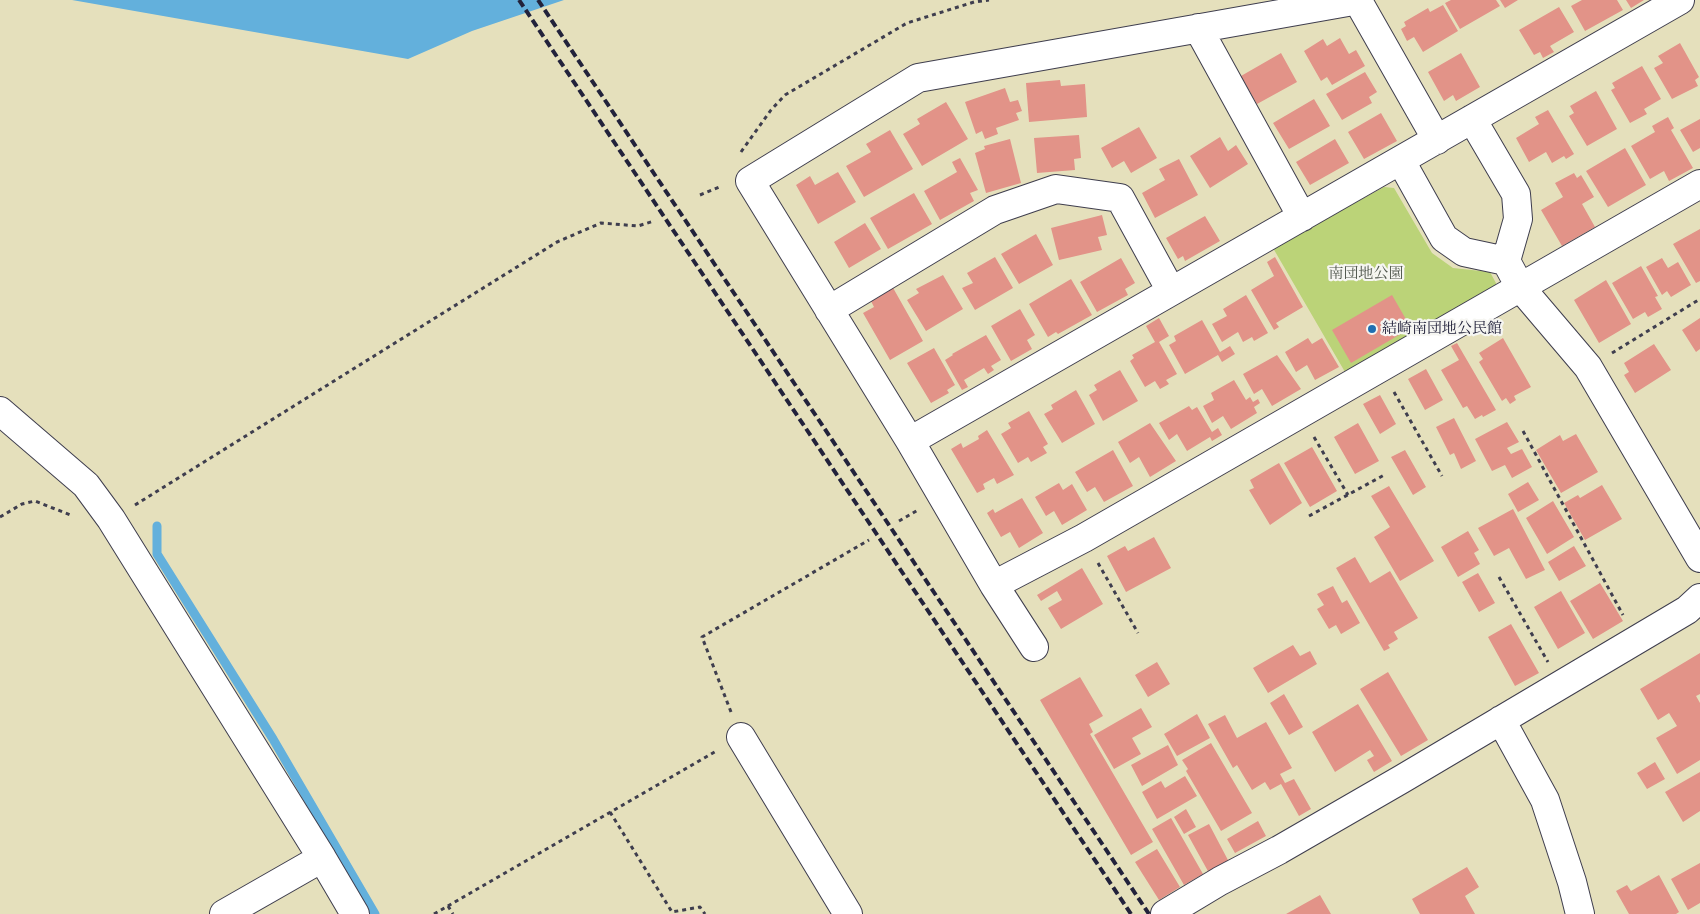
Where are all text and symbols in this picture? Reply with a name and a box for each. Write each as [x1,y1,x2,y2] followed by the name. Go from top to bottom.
[1329,265,1403,283] park label: 南団地公園
[1382,320,1502,338] place label: 結崎南団地公民館
[1366,323,1378,335] marker: 結崎南団地公民館

